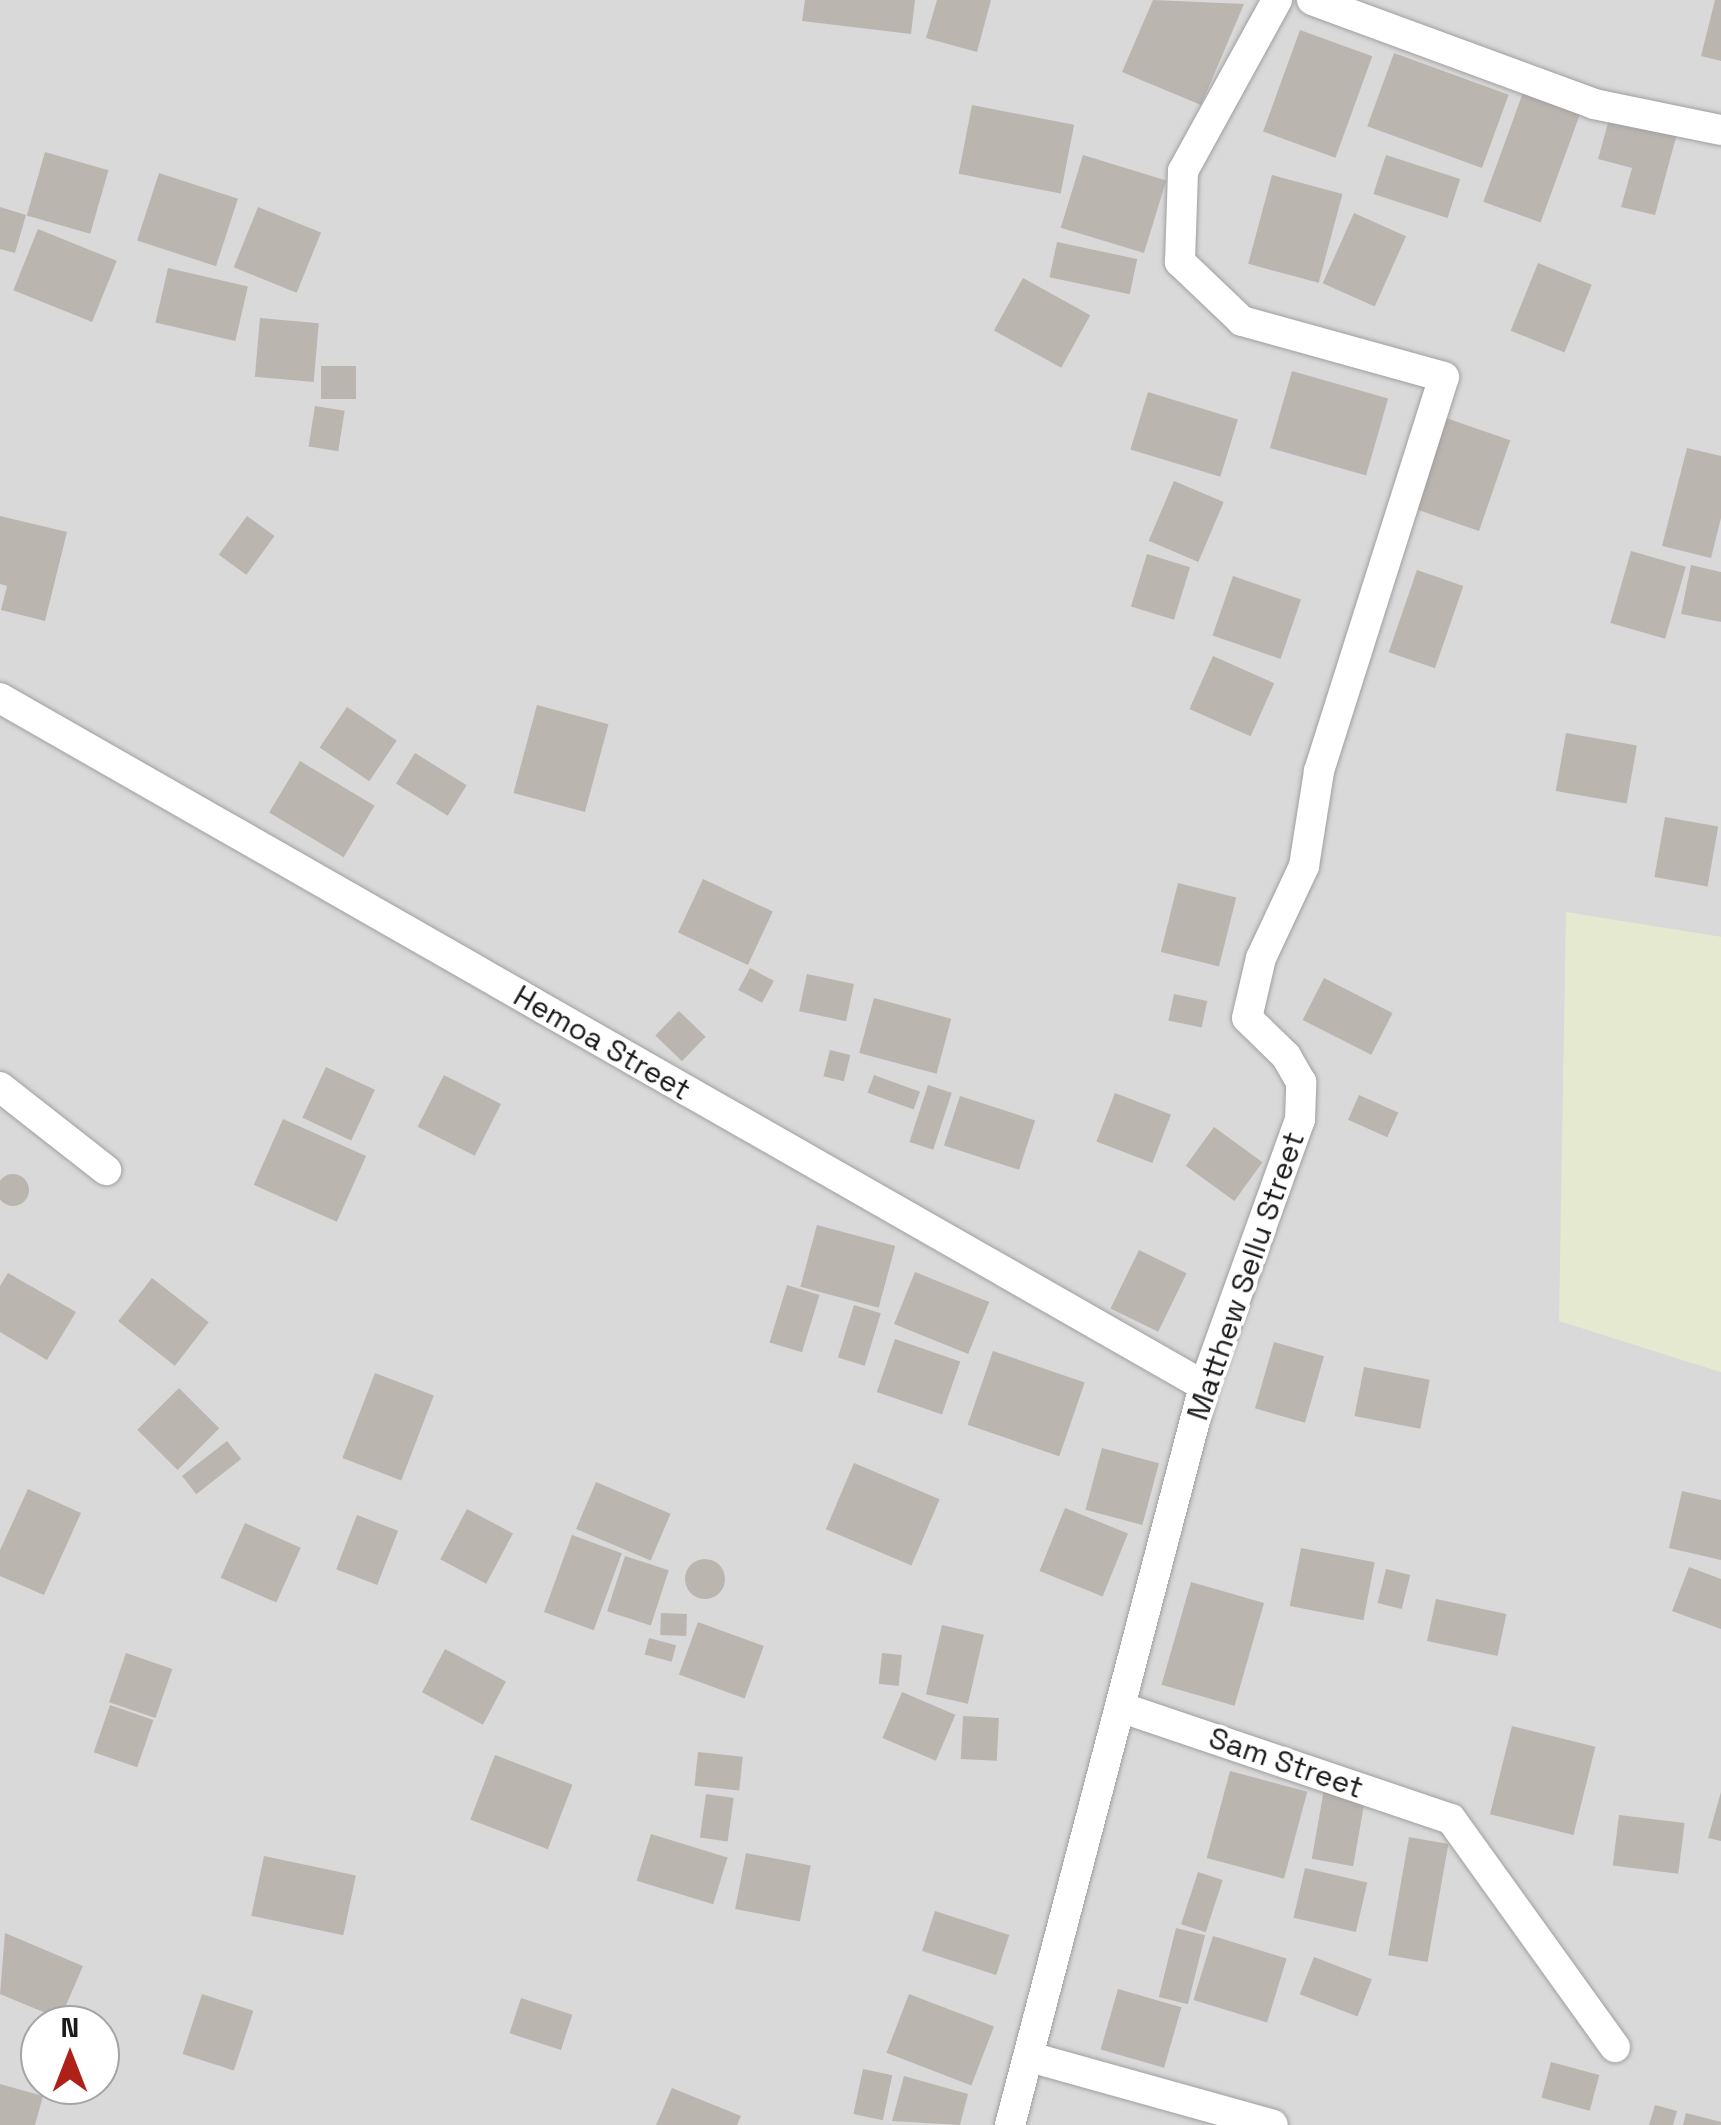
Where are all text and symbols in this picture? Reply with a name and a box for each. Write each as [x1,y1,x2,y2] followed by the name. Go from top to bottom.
[507,978,697,1108] street label: Hemoa Street
[1180,1127,1312,1425] street label: Matthew Sellu Street
[1204,1720,1368,1806] street label: Sam Street
[20,2005,120,2105] north arrow
[61,2009,79,2045] text: N

